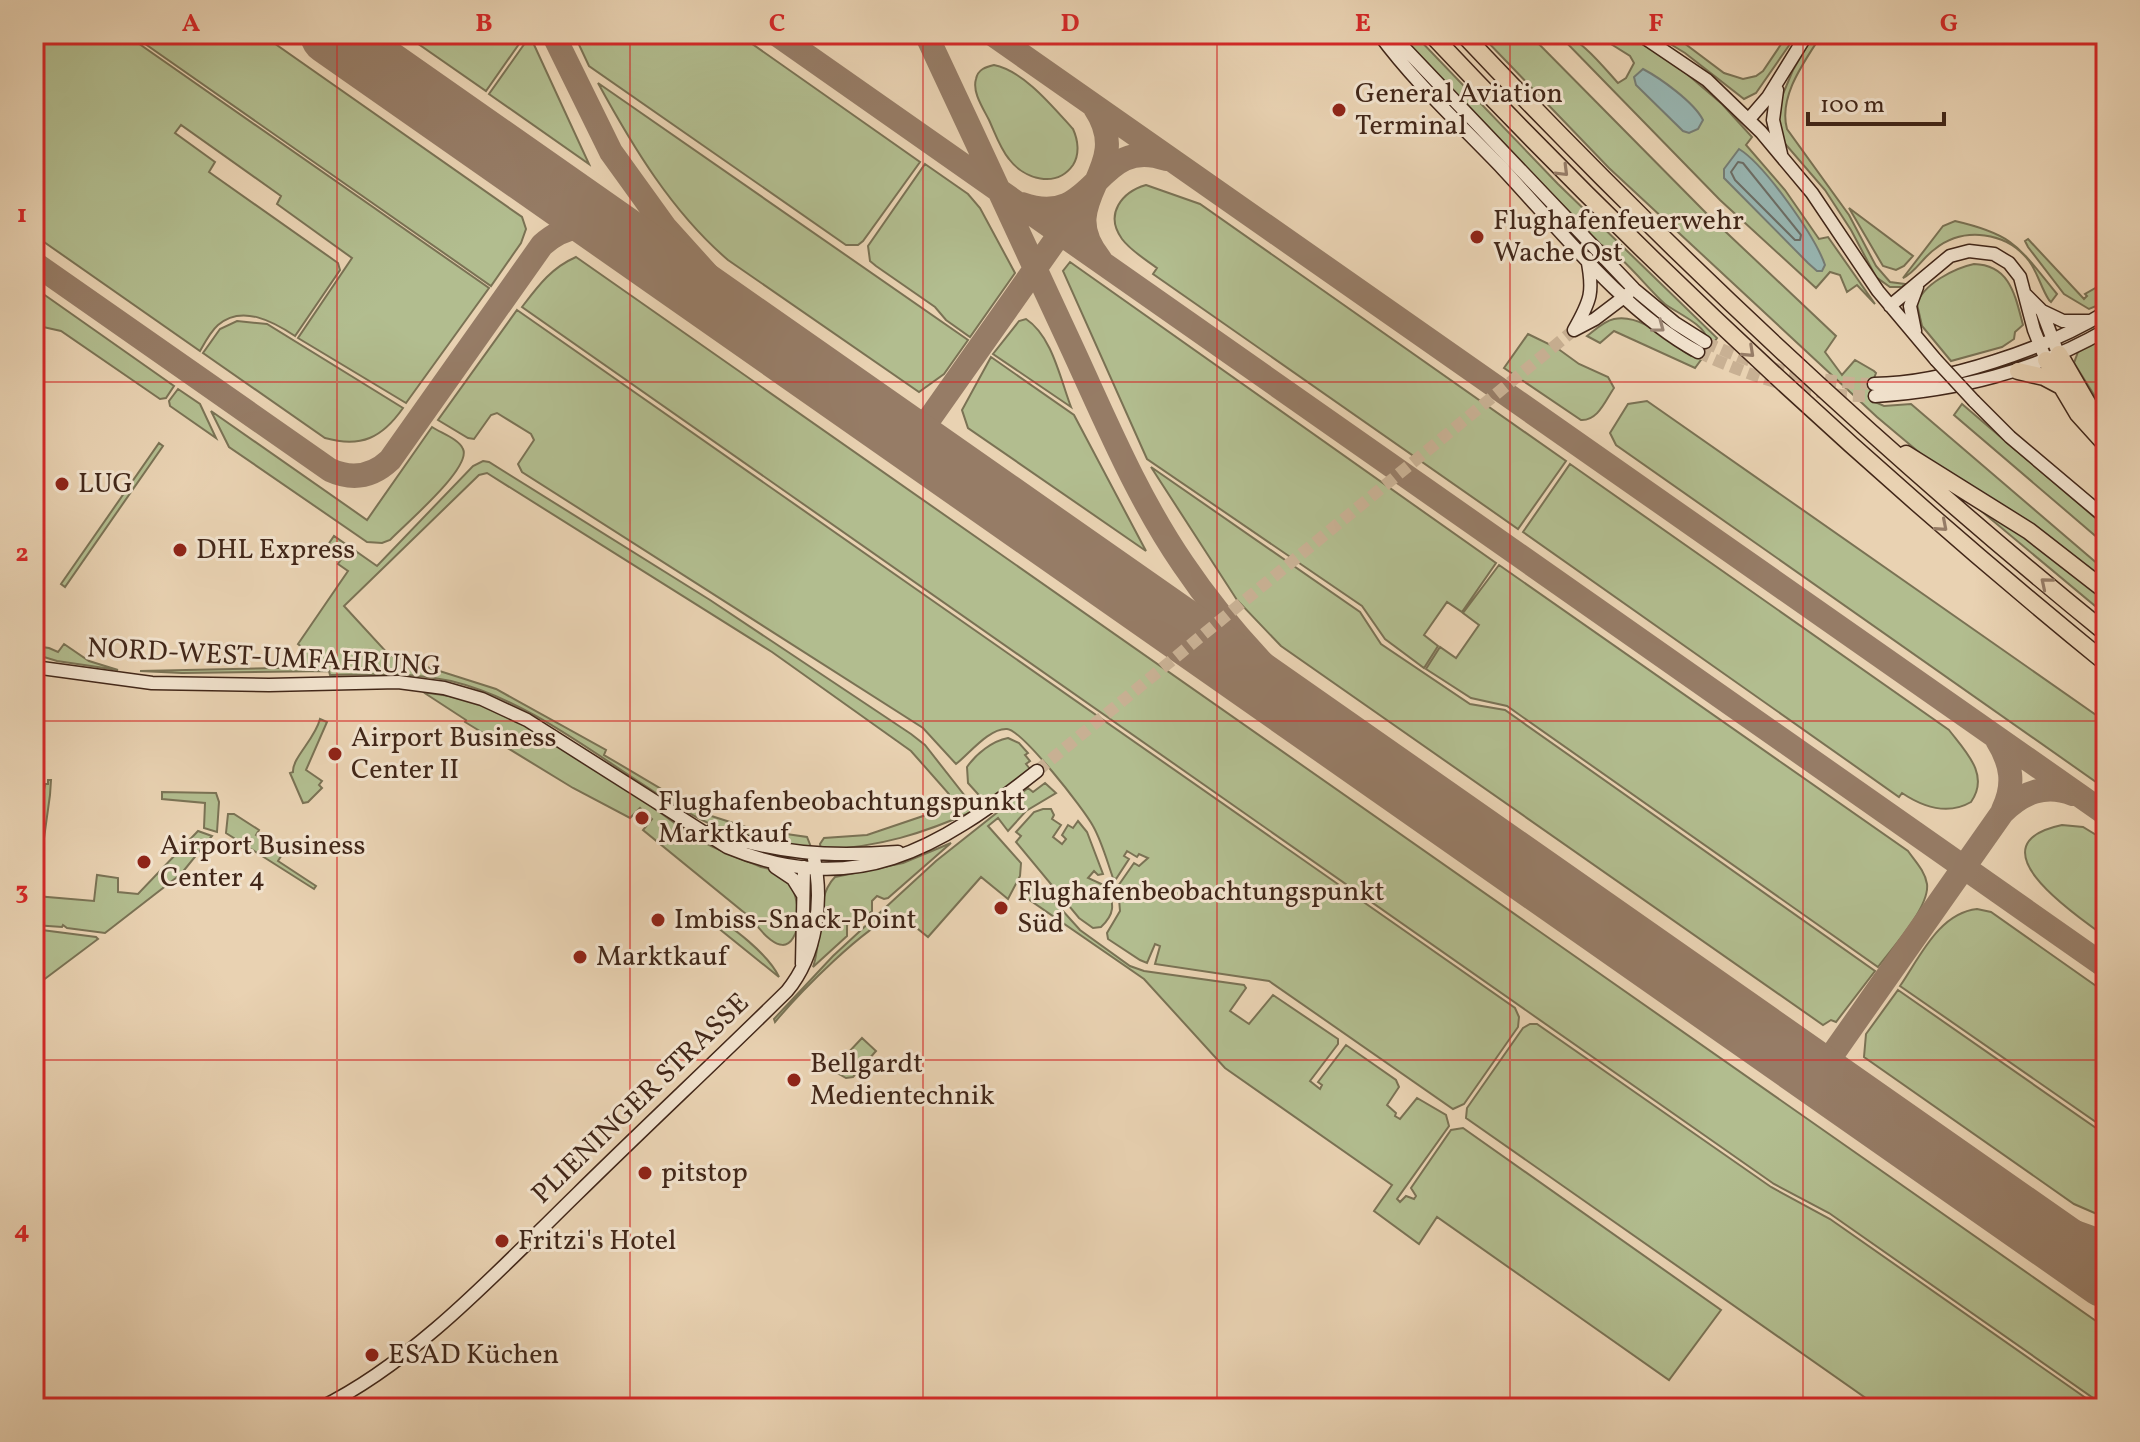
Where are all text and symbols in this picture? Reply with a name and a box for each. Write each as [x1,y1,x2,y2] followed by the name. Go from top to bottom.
[182,6,201,42] text: A
[475,6,493,42] text: B
[769,6,785,42] text: C
[1060,6,1080,42] text: D
[1355,6,1371,42] text: E
[1648,6,1664,42] text: F
[1940,6,1958,42] text: G
[1355,75,1563,146] place label: General Aviation Terminal
[1808,76,1944,126] scale bar
[1820,89,1885,123] text: 100 m
[1330,101,1348,119] marker: General Aviation Terminal
[1553,162,1568,176] one-way arrow
[17,197,27,233] text: 1
[1493,202,1744,273] place label: Flughafenfeuerwehr Wache Ost
[1468,228,1486,246] marker: Flughafenfeuerwehr Wache Ost
[1651,318,1665,332] one-way arrow
[1740,342,1754,357] one-way arrow
[78,465,133,504] place label: LUG
[53,475,71,493] marker: LUG
[1933,516,1948,531] one-way arrow
[196,531,355,570] place label: DHL Express
[15,536,29,572] text: 2
[171,541,189,559] marker: DHL Express
[2041,578,2055,593] one-way arrow
[86,629,442,687] street label: NORD-WEST-UMFAHRUNG
[351,719,557,790] place label: Airport Business Center II
[326,745,344,763] marker: Airport Business Center II
[658,783,1026,854] place label: Flughafenbeobachtungspunkt Marktkauf
[633,809,651,827] marker: Flughafenbeobachtungspunkt Marktkauf
[160,827,366,898] place label: Airport Business Center 4
[135,853,153,871] marker: Airport Business Center 4
[1017,873,1385,944] place label: Flughafenbeobachtungspunkt Süd
[15,874,29,910] text: 3
[992,899,1010,917] marker: Flughafenbeobachtungspunkt Süd
[674,901,917,940] place label: Imbiss-Snack-Point
[649,911,667,929] marker: Imbiss-Snack-Point
[596,938,730,977] place label: Marktkauf
[571,948,589,966] marker: Marktkauf
[524,985,758,1213] street label: PLIENINGER STRASSE
[810,1045,995,1116] place label: Bellgardt Medientechnik
[785,1071,803,1089] marker: Bellgardt Medientechnik
[661,1154,748,1193] place label: pitstop
[636,1164,654,1182] marker: pitstop
[14,1213,30,1249] text: 4
[518,1222,676,1261] place label: Fritzi's Hotel
[493,1232,511,1250] marker: Fritzi's Hotel
[388,1336,559,1375] place label: ESAD Küchen
[363,1346,381,1364] marker: ESAD Küchen

